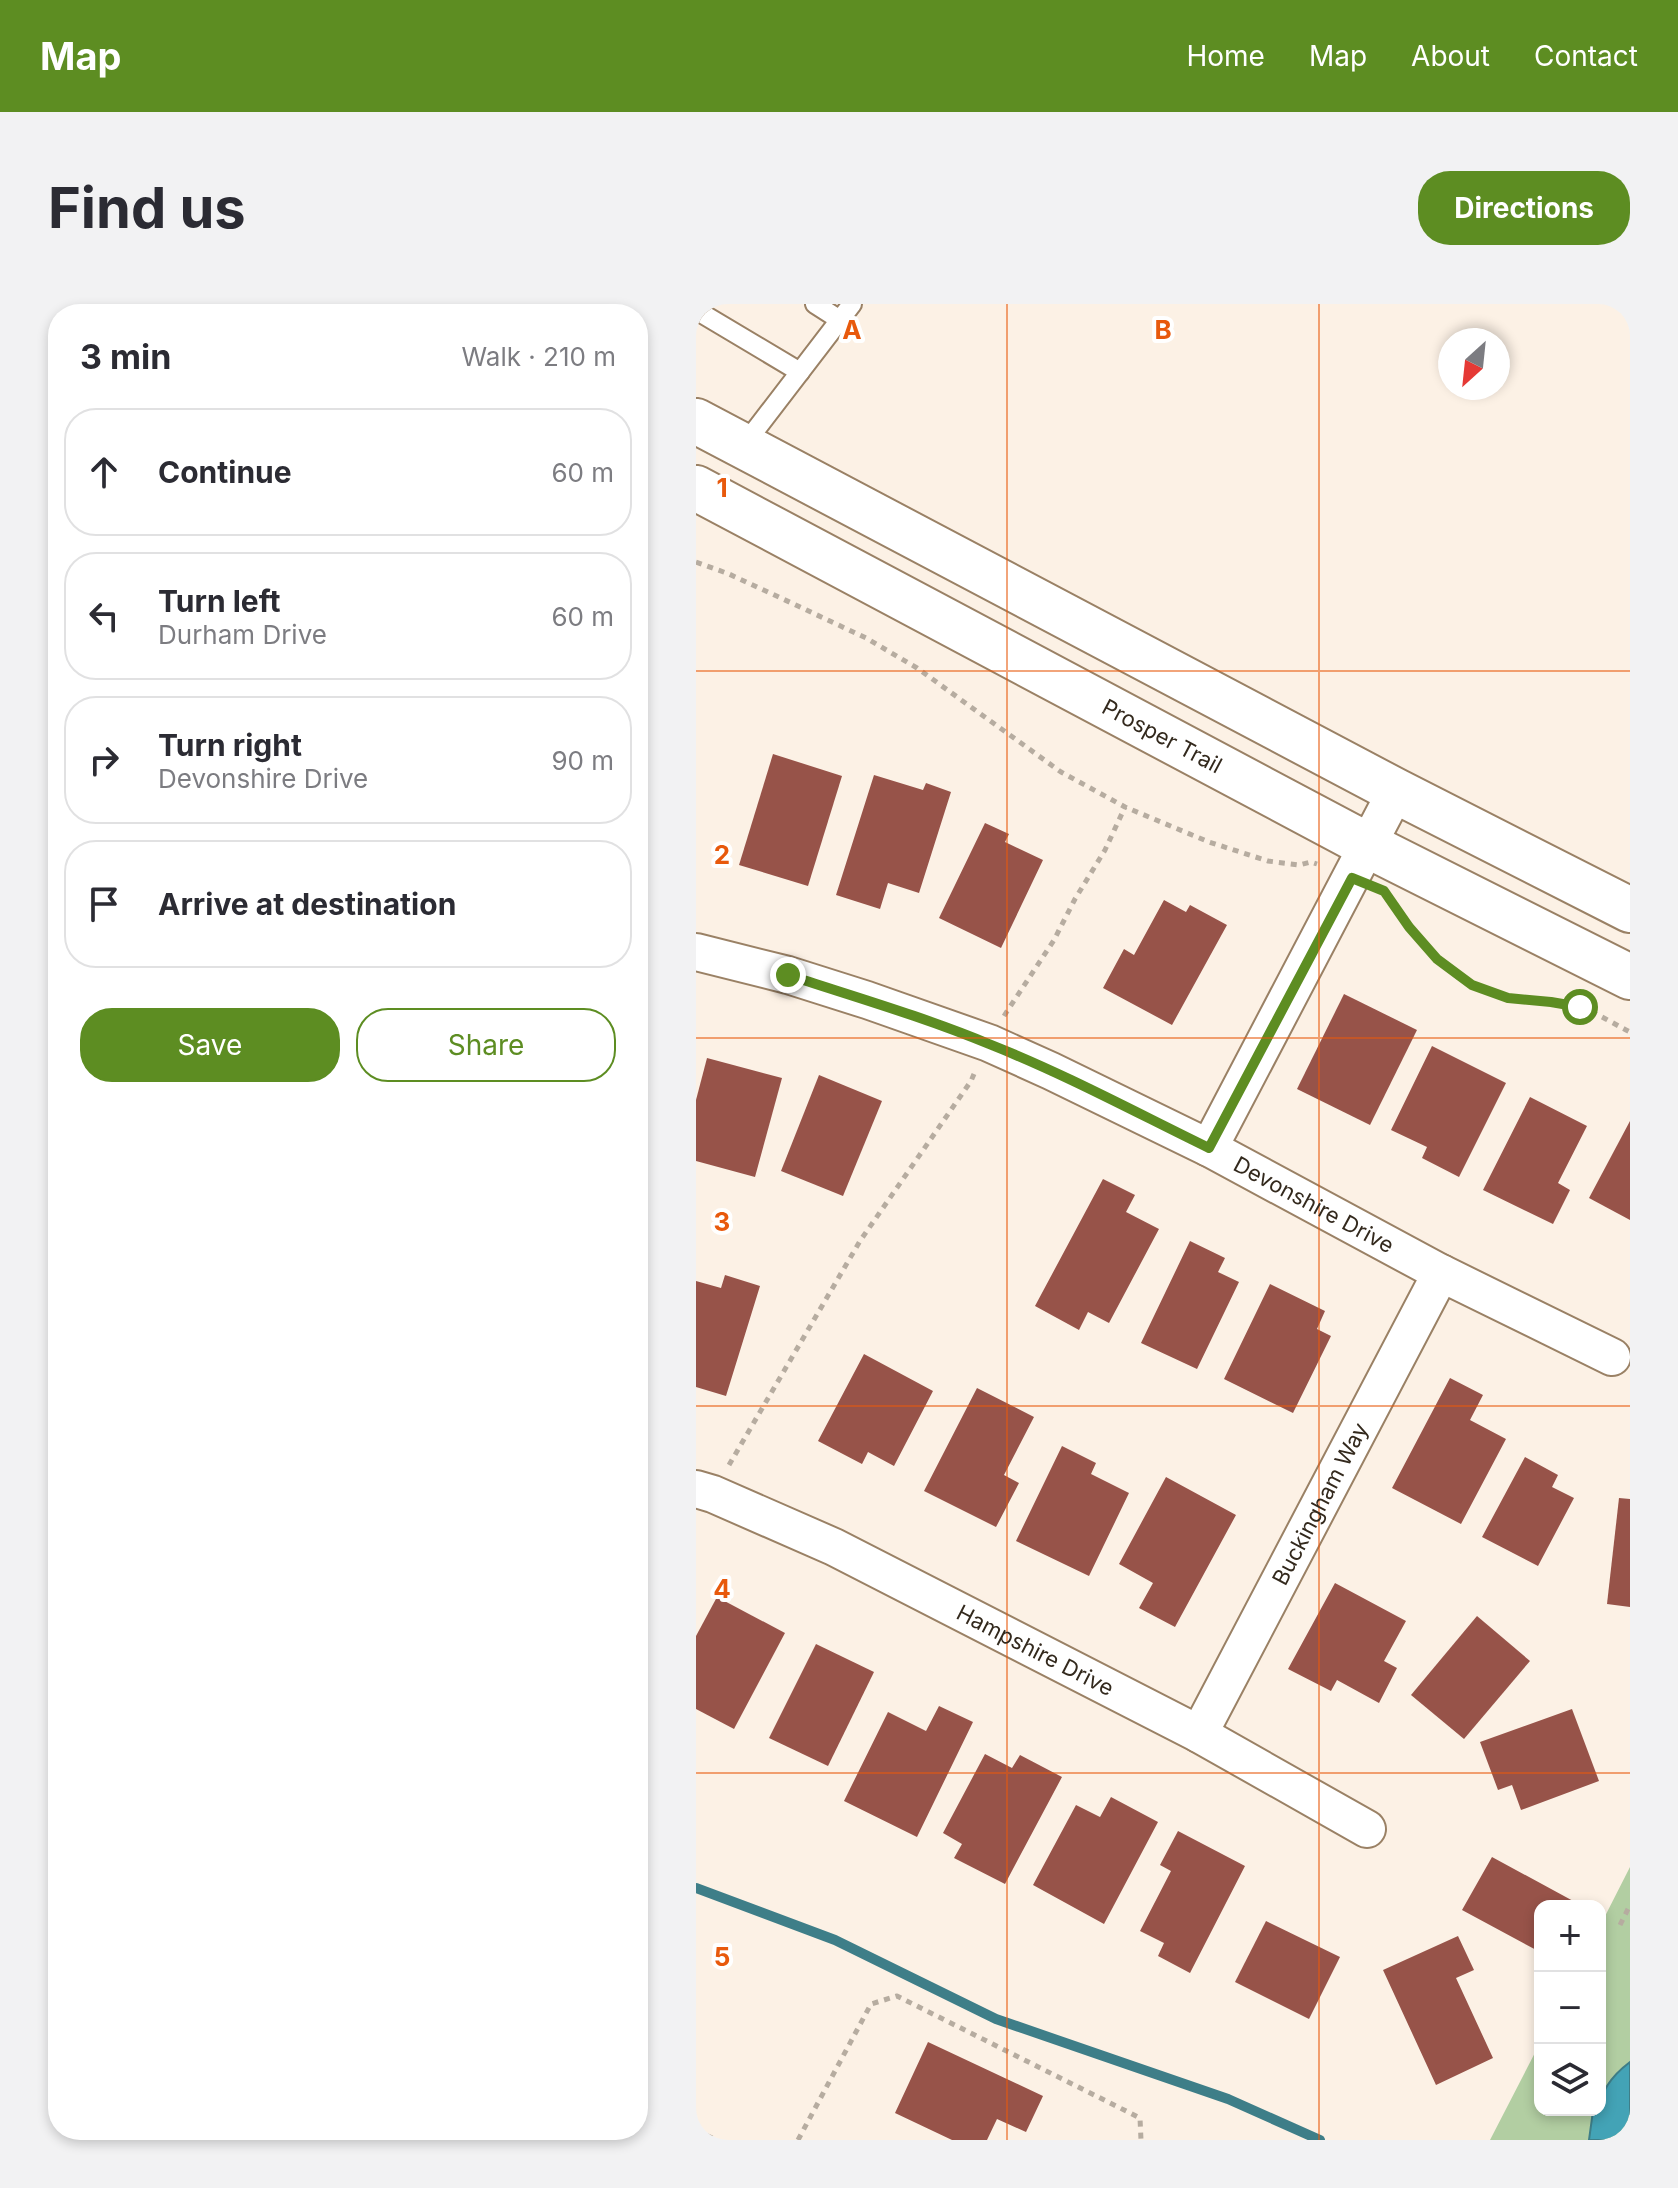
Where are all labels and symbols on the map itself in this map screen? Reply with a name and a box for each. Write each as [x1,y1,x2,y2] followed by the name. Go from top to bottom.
[842,314,862,345] text: A
[1154,314,1172,345] text: B
[1438,328,1510,400] north arrow
[716,472,728,503] text: 1
[1098,694,1226,778] street label: Prosper Trail
[714,839,730,870] text: 2
[770,957,806,993] route end
[1562,989,1598,1025] route start
[1229,1151,1398,1258] street label: Devonshire Drive
[714,1206,730,1237] text: 3
[1267,1418,1373,1589] street label: Buckingham Way
[713,1573,731,1604] text: 4
[952,1599,1118,1701] street label: Hampshire Drive
[714,1941,730,1972] text: 5

